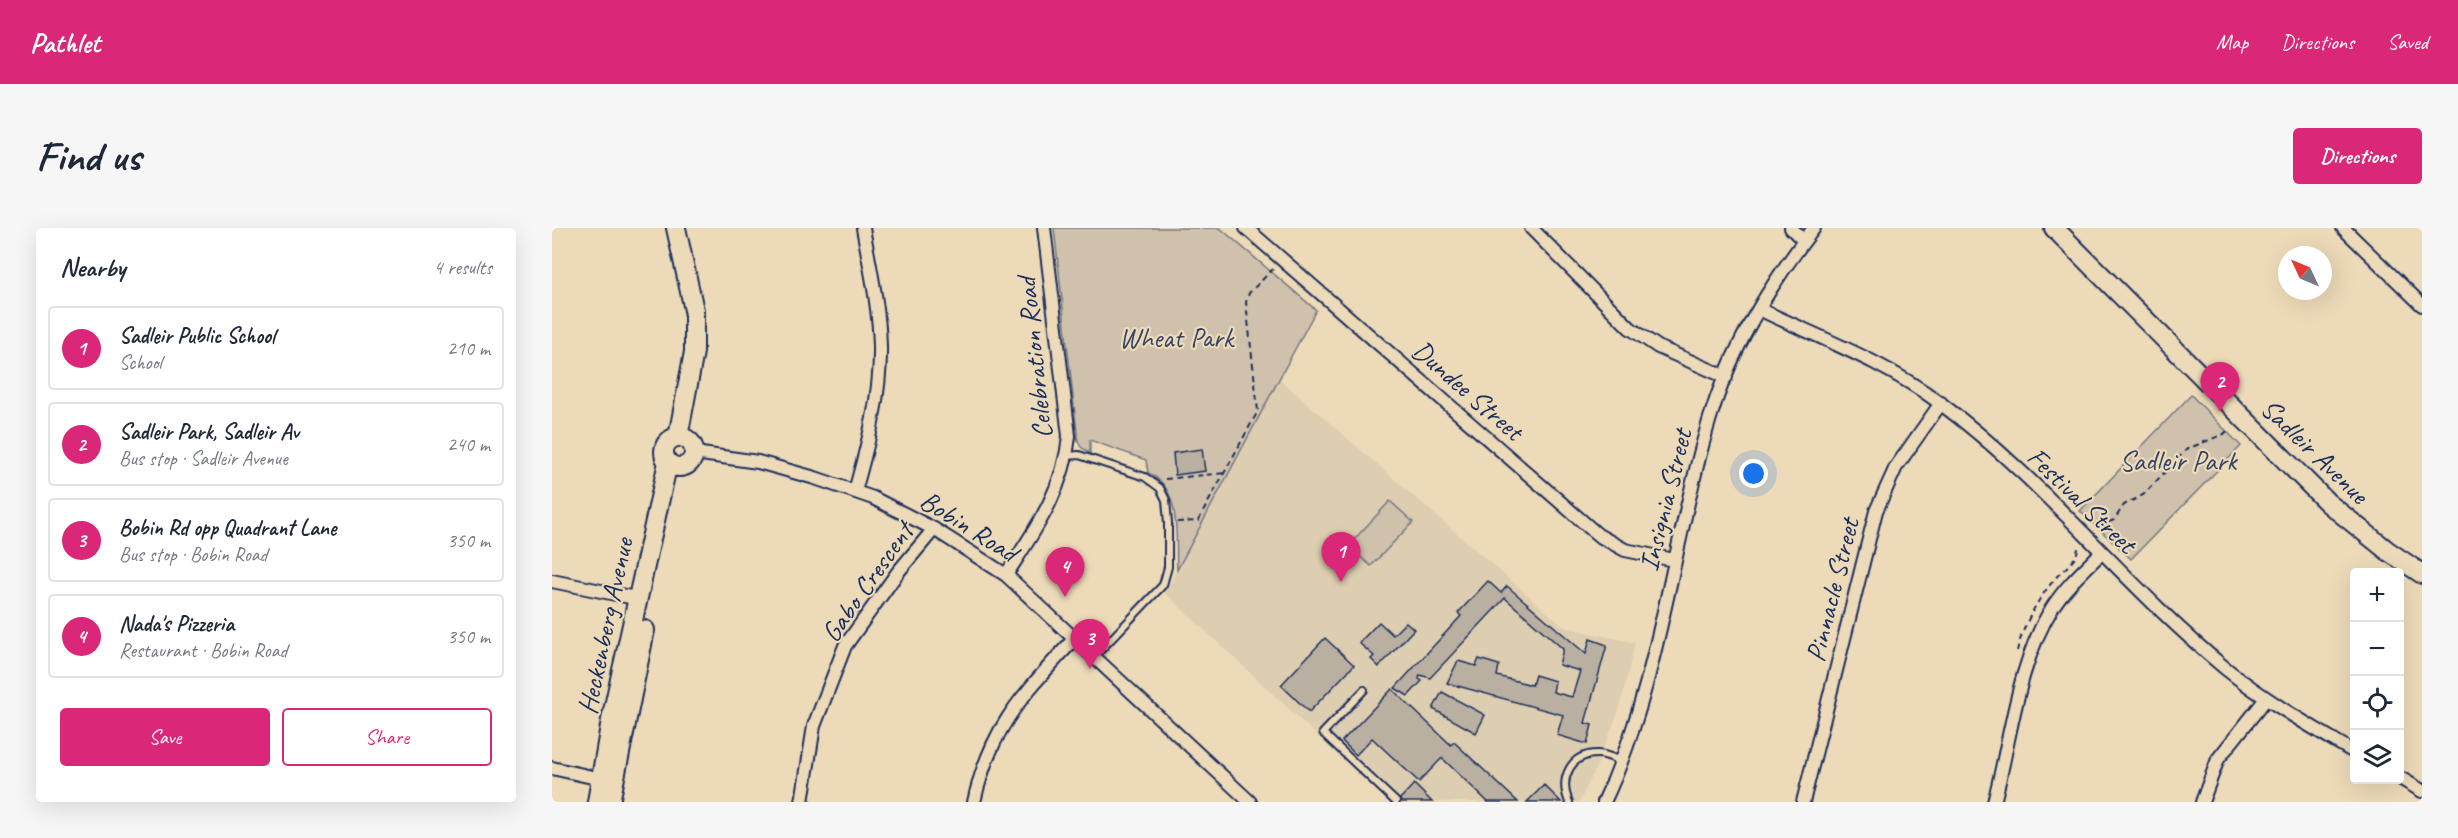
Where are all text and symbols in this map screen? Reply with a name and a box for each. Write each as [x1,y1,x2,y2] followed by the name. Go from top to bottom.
[30,25,100,60] text: Pathlet
[2216,29,2248,55] text: Map
[2281,29,2354,55] text: Directions
[2387,29,2428,55] text: Saved
[2293,128,2422,184] button: Directions
[36,130,141,183] text: Find us
[2278,246,2332,300] north arrow
[60,251,125,284] text: Nearby
[433,255,492,280] text: 4 results
[1008,272,1060,440] street label: Celebration Road
[1119,320,1236,355] park label: Wheat Park
[119,322,275,350] text: Sadleir Public School
[1405,332,1533,449] street label: Dundee Street
[77,336,86,361] text: 1
[447,336,490,361] text: 210 m
[119,350,162,375] text: School
[2200,362,2240,412] pin: 2
[2254,391,2378,512] street label: Sadleir Avenue
[119,418,299,446] text: Sadleir Park, Sadleir Av
[1631,423,1700,574] street label: Insignia Street
[77,432,86,457] text: 2
[447,432,490,457] text: 240 m
[2020,439,2146,562] street label: Festival Street
[2120,443,2238,478] park label: Sadleir Park
[119,446,288,471] text: Bus stop · Sadleir Avenue
[1739,459,1768,488] your location
[914,482,1028,572] street label: Bobin Road
[813,512,923,649] street label: Gabo Crescent
[1797,512,1867,665] street label: Pinnacle Street
[119,514,336,542] text: Bobin Rd opp Quadrant Lane
[77,528,86,553] text: 3
[447,528,490,553] text: 350 m
[1322,532,1360,582] pin: 1
[569,533,641,717] street label: Heckenberg Avenue
[119,542,267,567] text: Bus stop · Bobin Road
[1046,548,1084,597] pin: 4
[2350,568,2404,784] map controls
[2350,568,2404,622] button: +
[119,610,234,638] text: Nada's Pizzeria
[1070,620,1110,669] pin: 3
[2350,622,2404,676] button: −
[77,624,86,649] text: 4
[447,624,490,649] text: 350 m
[119,638,287,663] text: Restaurant · Bobin Road
[2350,676,2404,730] button: locate
[60,708,270,766] button: Save
[282,708,492,766] button: Share
[2350,730,2404,784] button: layers

